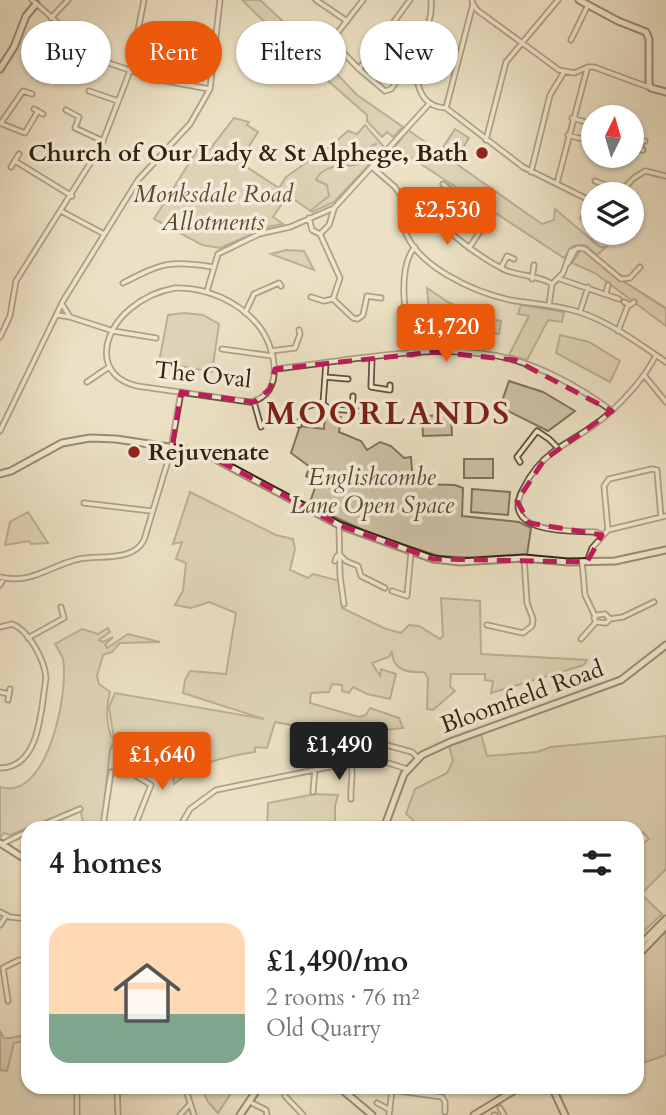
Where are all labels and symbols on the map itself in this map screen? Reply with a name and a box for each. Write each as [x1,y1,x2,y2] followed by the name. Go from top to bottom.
[581,105,644,168] north arrow
[28,137,468,170] place label: Church of Our Lady & St Alphege, Bath
[474,145,490,161] marker: Church of Our Lady & St Alphege, Bath
[133,178,294,239] park label: Monksdale Road Allotments
[390,188,504,247] pin: £2,530
[389,304,503,364] pin: £1,720
[153,353,253,397] street label: The Oval
[265,392,511,436] district label: MOORLANDS
[148,436,270,469] place label: Rejuvenate
[126,444,142,460] marker: Rejuvenate
[290,461,455,522] park label: Englishcombe Lane Open Space
[436,652,608,742] street label: Bloomfield Road
[282,722,396,782] pin: £1,490
[105,732,219,792] pin: £1,640

